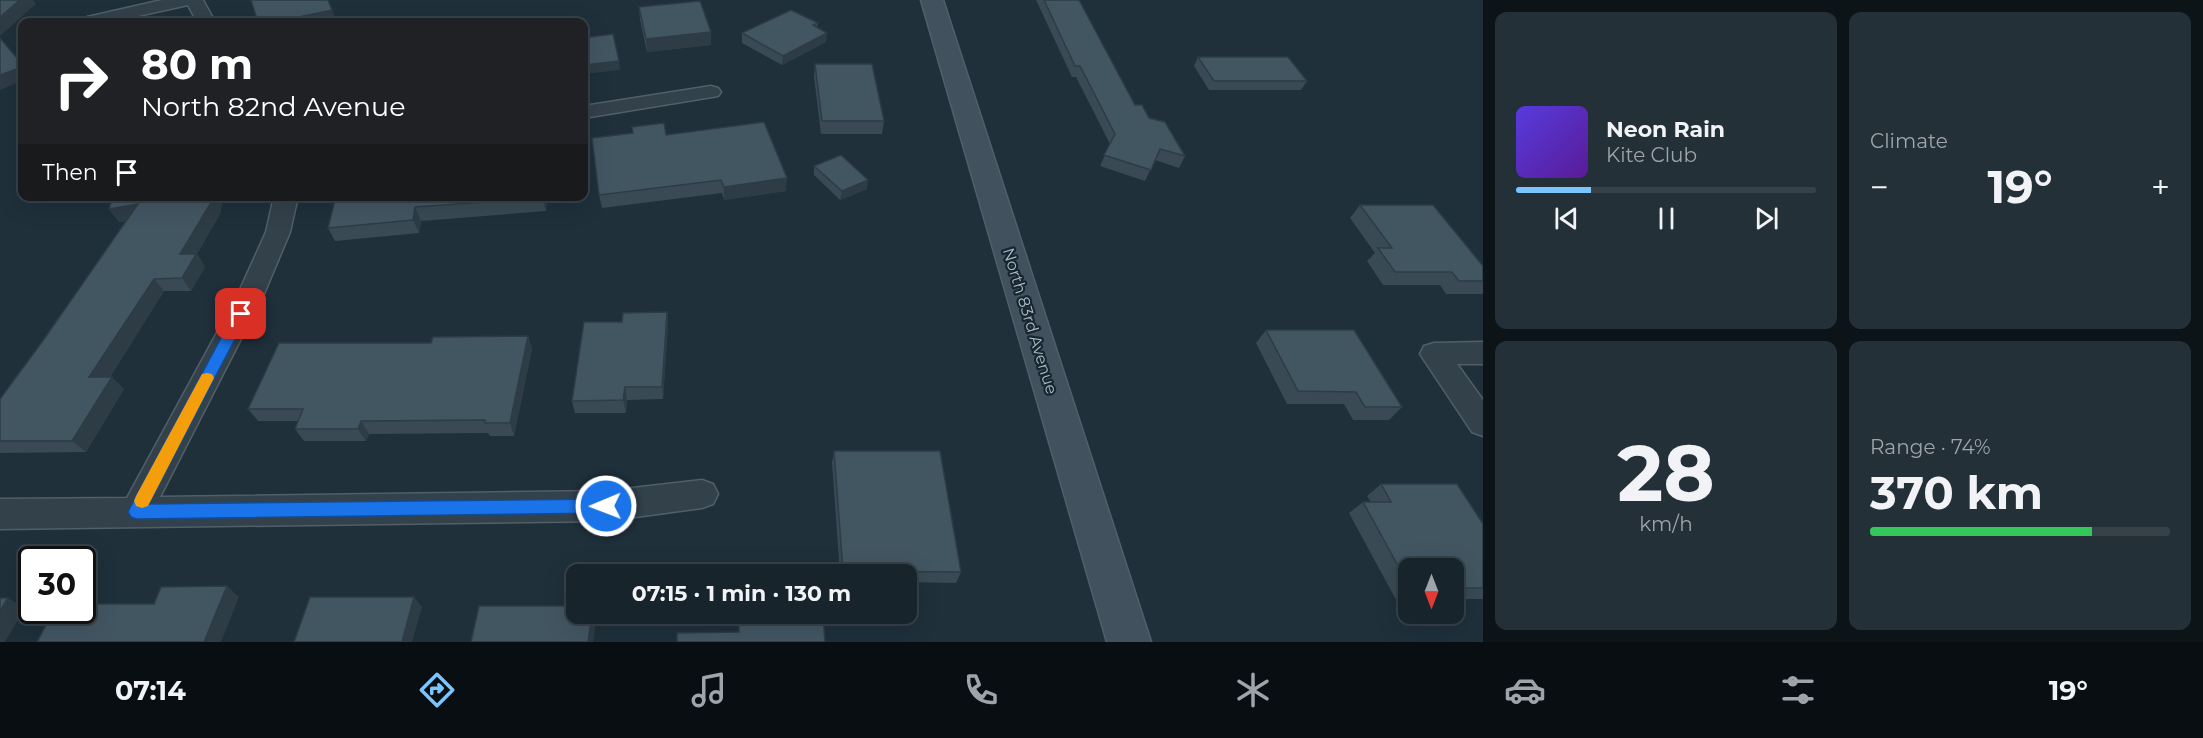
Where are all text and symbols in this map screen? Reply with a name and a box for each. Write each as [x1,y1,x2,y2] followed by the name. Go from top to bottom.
[141,38,253,90] text: 80 m
[42,42,120,120] icon: right
[141,90,406,123] text: North 82nd Avenue
[1606,116,1725,143] text: Neon Rain
[1870,129,1948,153] text: Climate
[1606,143,1697,167] text: Kite Club
[110,156,143,189] icon: arrive
[42,159,98,186] text: Then
[1987,159,2053,214] text: 19°
[1870,167,1889,207] text: −
[2151,167,2170,207] text: +
[1550,202,1583,235] icon: previous
[1650,202,1683,235] icon: pause
[1750,202,1783,235] icon: next
[999,246,1061,396] street label: North 83rd Avenue
[215,288,266,339] pin
[224,297,257,330] icon: arrive
[1617,425,1715,521] text: 28
[1870,435,1991,459] text: Range · 74%
[1870,465,2043,520] text: 370 km
[574,474,638,538] position arrow
[1639,512,1693,536] text: km/h
[18,546,96,624] speed limit sign: 30
[1398,558,1464,624] north arrow
[1398,558,1464,624] map controls
[632,580,851,607] text: 07:15 · 1 min · 130 m
[416,669,458,711] icon: directions
[688,669,730,711] icon: music
[960,669,1002,711] icon: phone
[1232,669,1274,711] icon: climate
[1504,669,1546,711] icon: car
[1777,669,1819,711] icon: filters
[115,674,186,707] text: 07:14
[2049,674,2088,707] text: 19°

